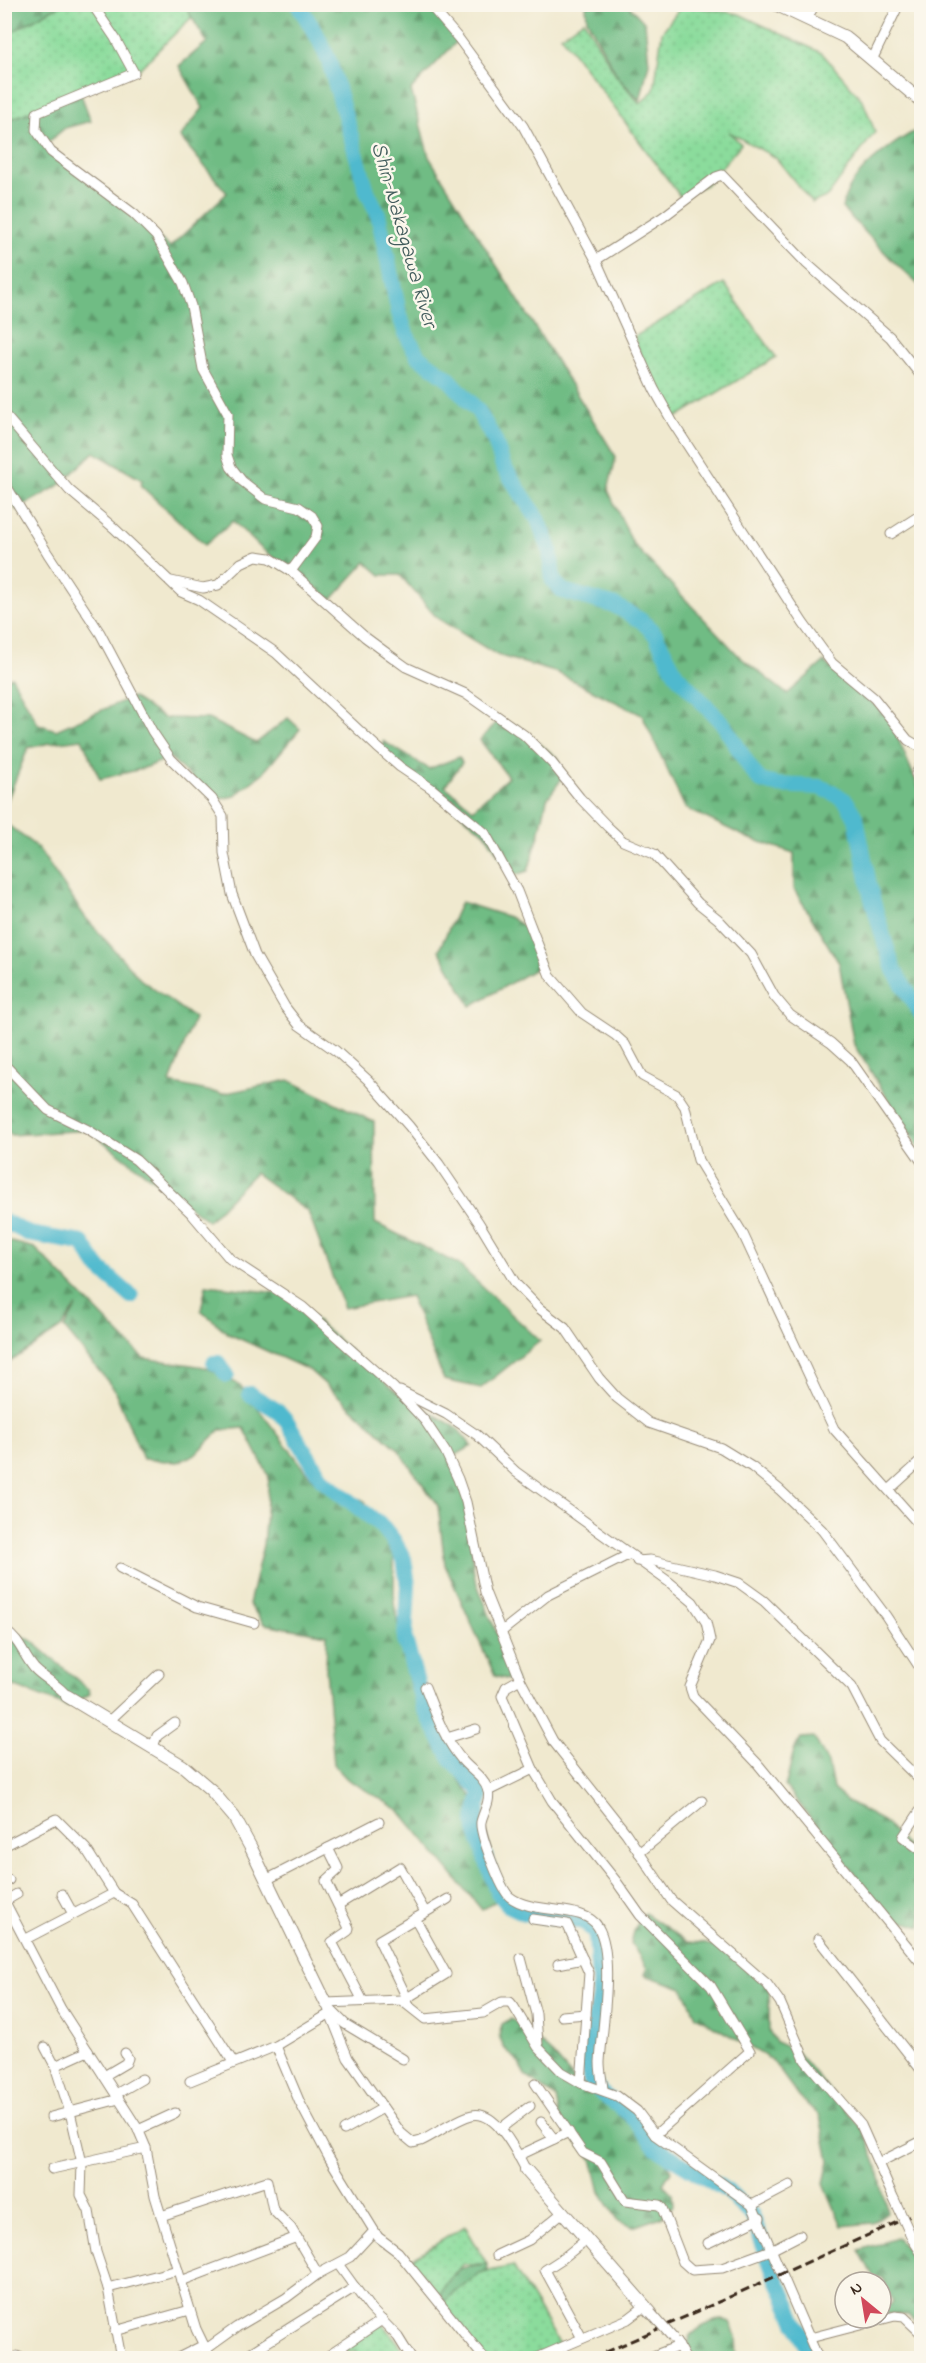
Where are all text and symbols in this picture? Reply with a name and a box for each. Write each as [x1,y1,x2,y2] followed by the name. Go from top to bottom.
[361,139,446,334] water label: Shin-Nakagawa River
[833,2270,893,2330] north arrow
[846,2276,867,2302] text: N

